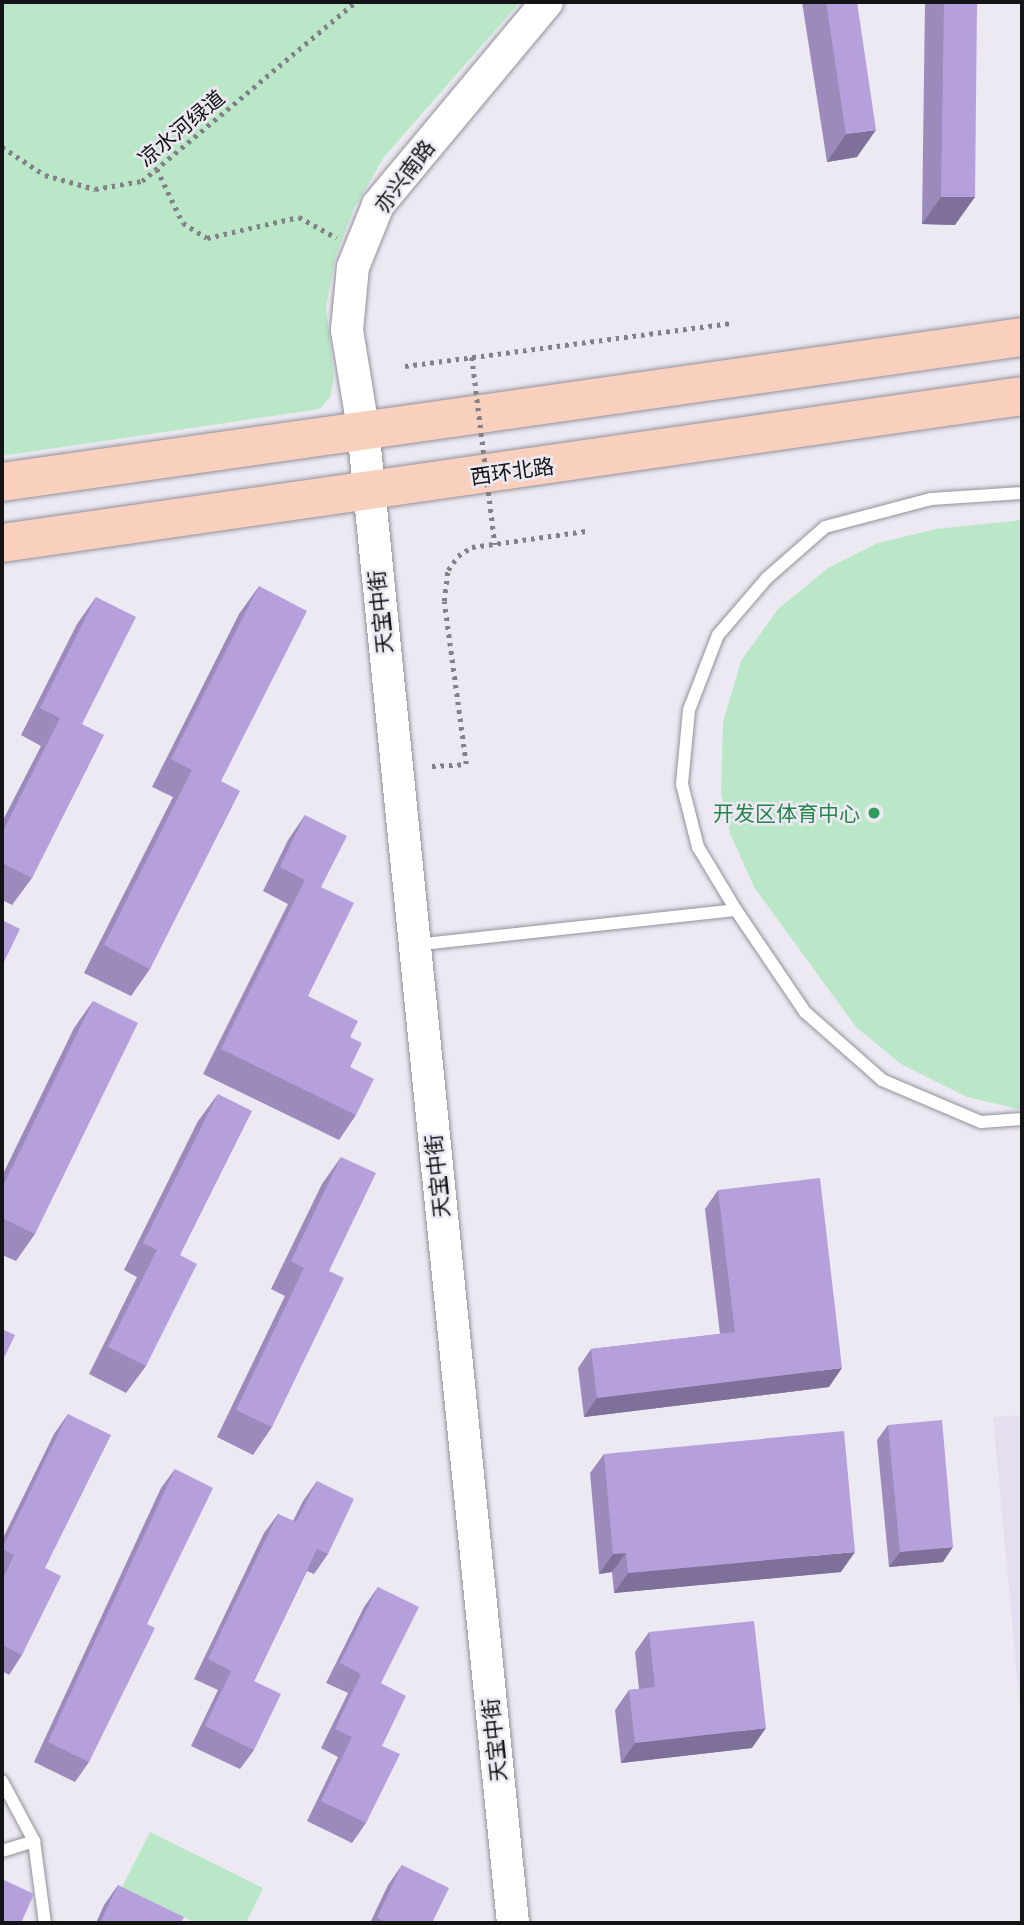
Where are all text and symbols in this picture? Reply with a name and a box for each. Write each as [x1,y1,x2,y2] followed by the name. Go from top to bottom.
[133,85,229,171] street label: 凉水河绿道
[369,135,439,217] street label: 亦兴南路
[469,453,555,489] street label: 西环北路
[363,569,397,655] street label: 天宝中街
[713,800,860,826] place label: 开发区体育中心
[866,805,882,821] marker: 开发区体育中心
[420,1133,454,1219] street label: 天宝中街
[477,1697,511,1783] street label: 天宝中街

